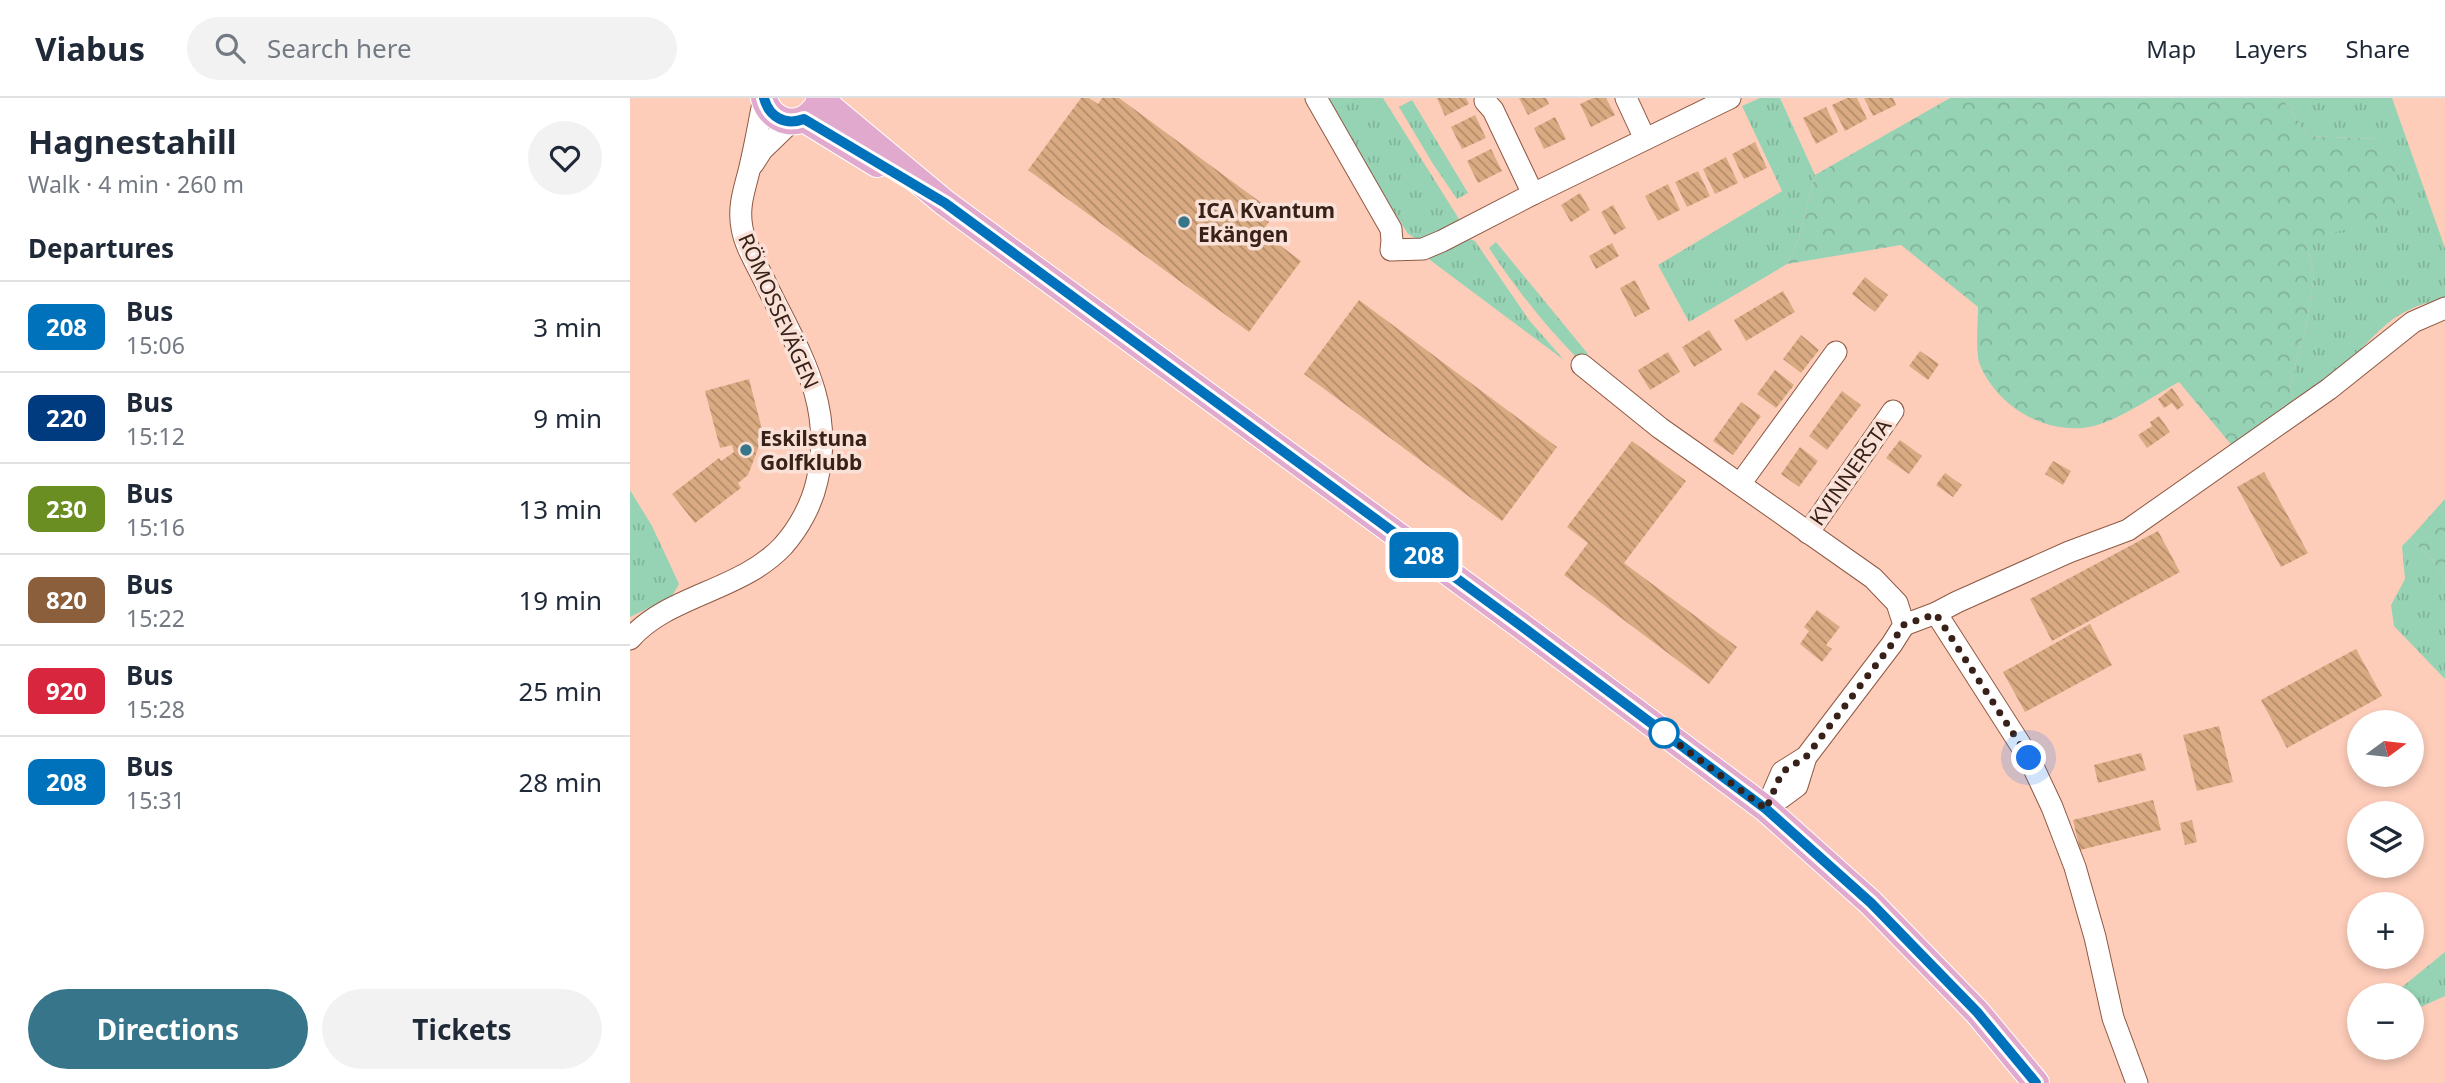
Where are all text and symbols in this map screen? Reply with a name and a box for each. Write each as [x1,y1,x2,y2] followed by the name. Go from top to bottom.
[187,17,677,80] search box
[35,26,145,71] text: Viabus
[211,29,249,67] icon: search
[267,30,412,66] text: Search here
[2146,32,2196,65] text: Map
[2234,32,2308,65] text: Layers
[2346,32,2410,65] text: Share
[28,119,237,164] text: Hagnestahill
[528,121,602,195] button: heart
[28,168,244,200] text: Walk · 4 min · 260 m
[1198,196,1335,248] place label: ICA Kvantum Ekängen
[1176,214,1192,230] marker: ICA Kvantum Ekängen
[732,229,826,393] street label: RÖMOSSEVÄGEN
[28,230,174,266] text: Departures
[126,293,173,329] text: Bus
[533,309,602,345] text: 3 min
[46,310,87,343] text: 208
[126,329,185,361] text: 15:06
[126,384,173,420] text: Bus
[533,400,602,436] text: 9 min
[46,401,87,434] text: 220
[1803,412,1898,531] street label: KVINNERSTA
[126,420,185,452] text: 15:12
[760,424,867,476] place label: Eskilstuna Golfklubb
[738,442,754,458] marker: Eskilstuna Golfklubb
[126,475,173,511] text: Bus
[518,491,602,527] text: 13 min
[46,492,87,525] text: 230
[126,511,185,543] text: 15:16
[1384,532,1464,578] line badge: 208
[1403,538,1445,571] text: 208
[126,566,173,602] text: Bus
[518,582,602,618] text: 19 min
[46,583,87,616] text: 820
[126,602,185,634] text: 15:22
[126,657,173,693] text: Bus
[518,673,602,709] text: 25 min
[46,674,87,707] text: 920
[126,693,185,725] text: 15:28
[2347,710,2424,788] north arrow
[2347,710,2424,1060] map controls
[1649,718,1679,748] unlabelled marker
[2011,740,2046,775] your location
[126,748,173,784] text: Bus
[518,764,602,800] text: 28 min
[46,765,87,798] text: 208
[126,784,185,816] text: 15:31
[2347,801,2424,878] button: layers
[2347,892,2424,969] button: +
[2347,983,2424,1060] button: −
[28,989,308,1069] button: Directions
[322,989,602,1069] button: Tickets

